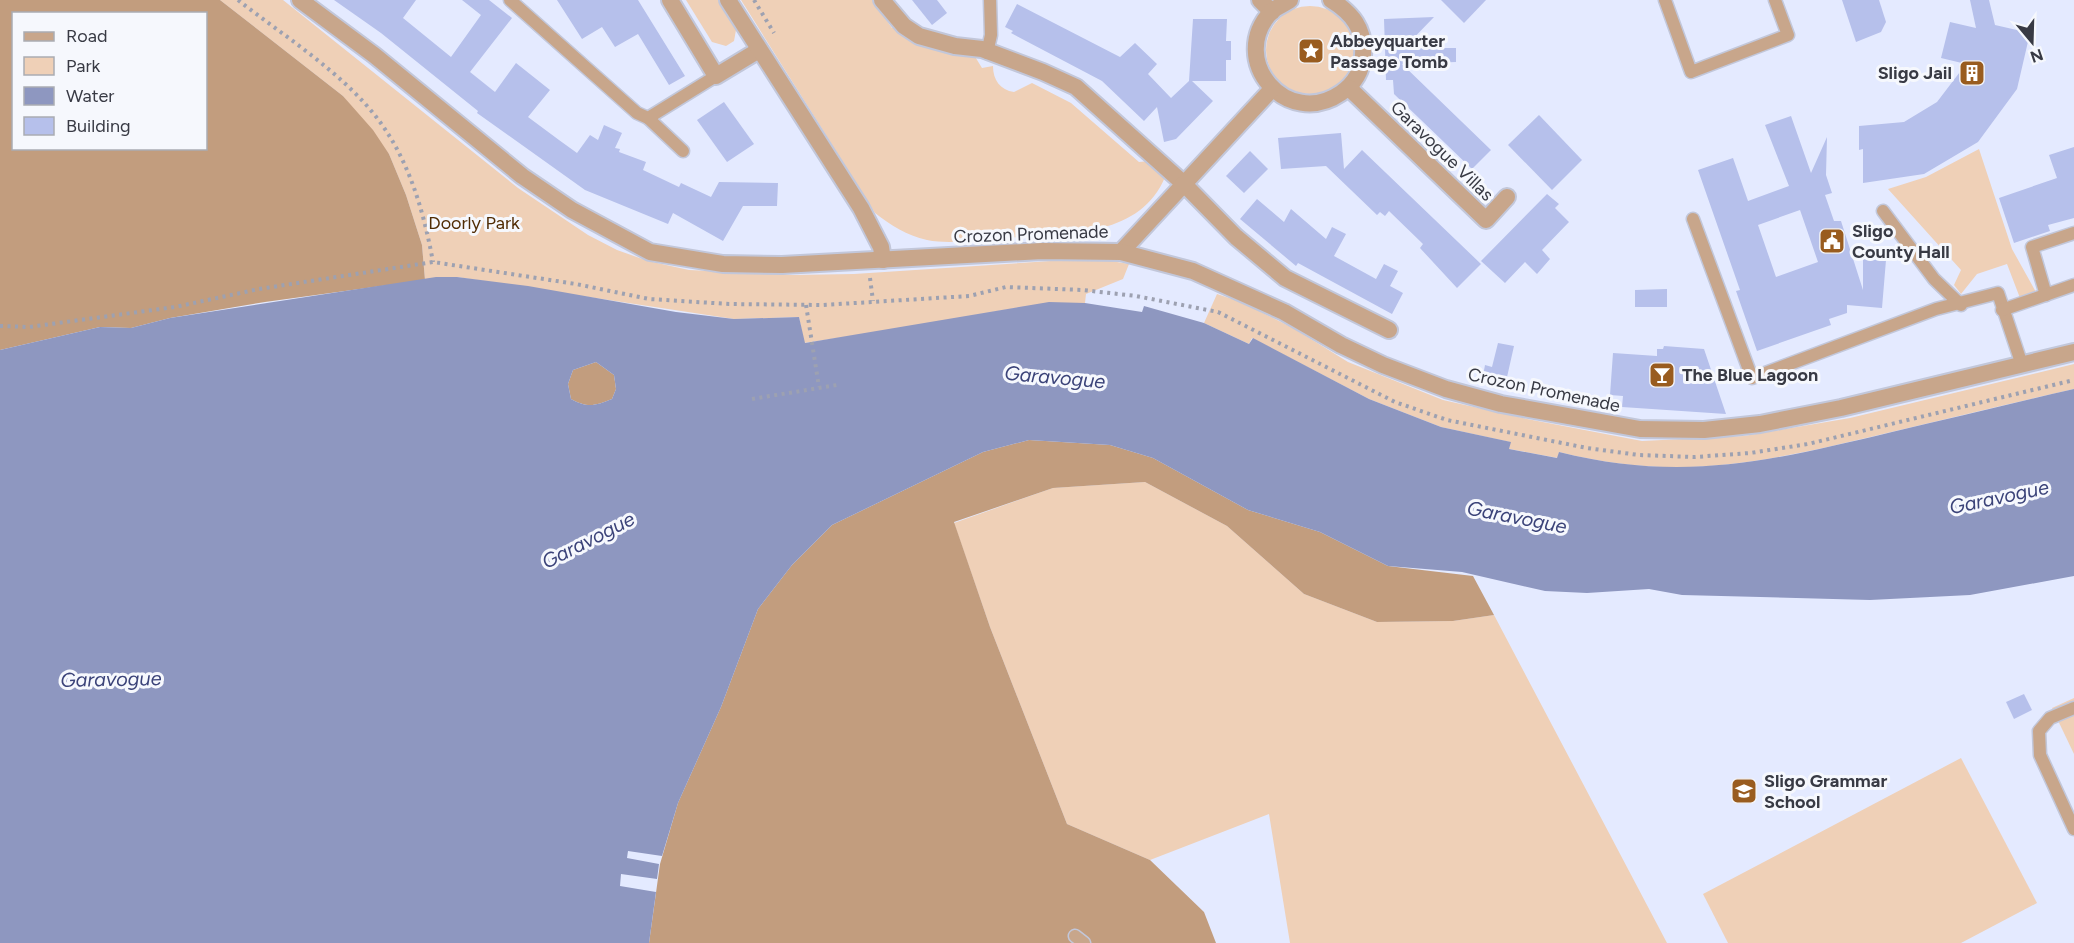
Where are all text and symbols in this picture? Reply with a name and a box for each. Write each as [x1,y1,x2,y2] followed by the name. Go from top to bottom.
[12,12,207,150] legend
[2002,12,2062,72] north arrow
[66,25,107,47] text: Road
[1330,30,1448,73] place label: Abbeyquarter Passage Tomb
[1296,36,1326,66] place icon: Abbeyquarter Passage Tomb
[2028,45,2046,67] text: N
[66,55,101,77] text: Park
[1957,58,1987,88] building icon: Sligo Jail
[1878,62,1952,84] place label: Sligo Jail
[66,85,114,107] text: Water
[1386,96,1498,206] street label: Garavogue Villas
[66,115,131,137] text: Building
[428,212,520,234] park label: Doorly Park
[953,220,1109,248] street label: Crozon Promenade
[1852,220,1950,263] place label: Sligo County Hall
[1817,226,1847,256] public building icon: Sligo County Hall
[1647,360,1677,390] bar icon: The Blue Lagoon
[1004,361,1106,393] water label: Garavogue
[1466,363,1622,417] street label: Crozon Promenade
[1682,364,1818,386] place label: The Blue Lagoon
[1947,475,2051,519] water label: Garavogue
[1465,496,1569,538] water label: Garavogue
[538,506,639,574] water label: Garavogue
[60,666,162,692] water label: Garavogue
[1764,770,1887,813] place label: Sligo Grammar School
[1729,776,1759,806] school or university icon: Sligo Grammar School

